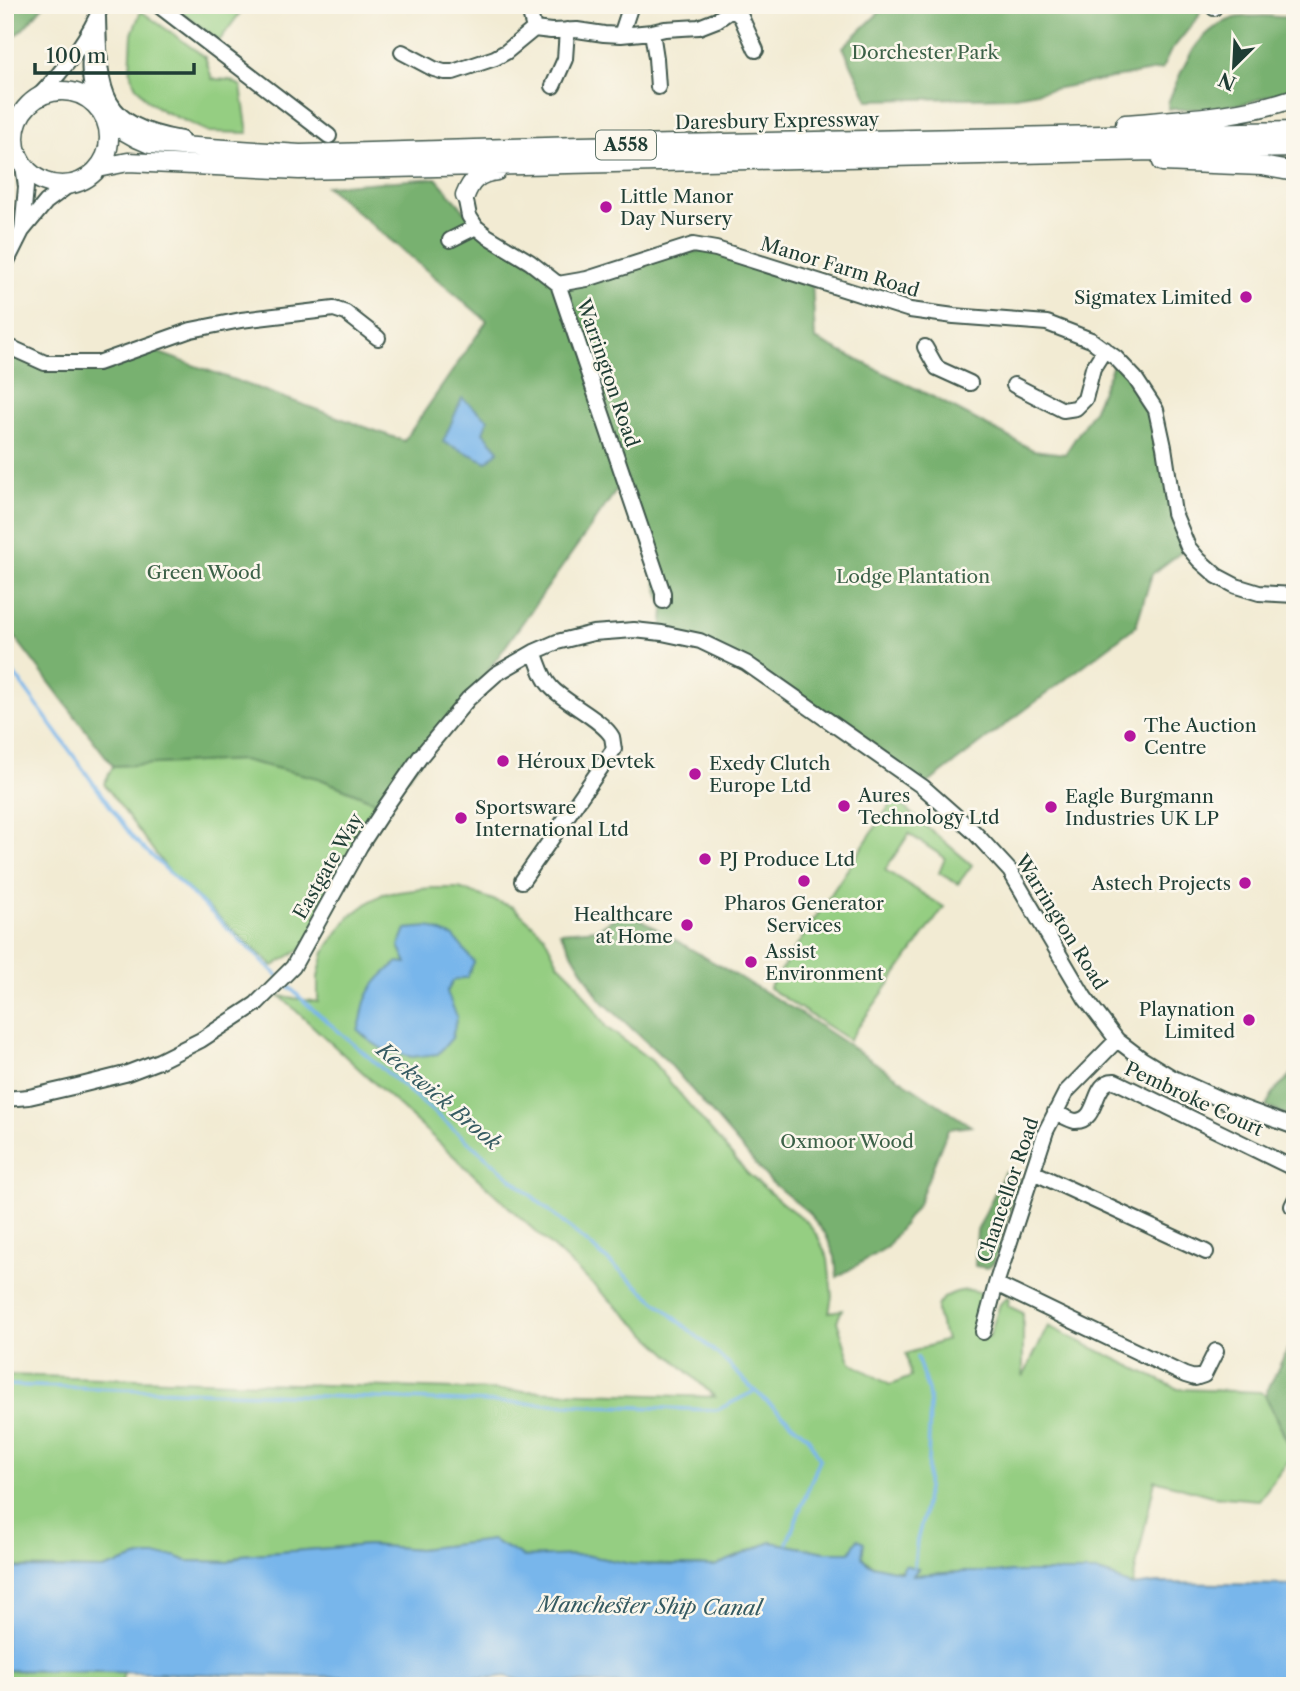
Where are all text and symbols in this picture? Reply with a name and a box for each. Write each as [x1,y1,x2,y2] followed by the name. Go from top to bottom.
[35,32,194,76] scale bar
[1198,32,1268,102] north arrow
[852,41,999,64] park label: Dorchester Park
[46,43,107,68] text: 100 m
[1215,67,1240,95] text: N
[675,108,880,134] street label: Daresbury Expressway
[596,130,656,160] road number: A558
[620,185,734,230] place label: Little Manor Day Nursery
[598,199,614,215] marker: Little Manor Day Nursery
[758,232,923,302] street label: Manor Farm Road
[1074,286,1232,309] place label: Sigmatex Limited
[1238,289,1254,305] marker: Sigmatex Limited
[572,295,644,450] street label: Warrington Road
[147,561,262,584] park label: Green Wood
[836,565,990,588] park label: Lodge Plantation
[1144,714,1257,759] place label: The Auction Centre
[1122,728,1138,744] marker: The Auction Centre
[517,750,656,773] place label: Héroux Devtek
[709,752,831,797] place label: Exedy Clutch Europe Ltd
[495,753,511,769] marker: Héroux Devtek
[687,766,703,782] marker: Exedy Clutch Europe Ltd
[857,784,1000,829] place label: Aures Technology Ltd
[1065,785,1219,830] place label: Eagle Burgmann Industries UK LP
[475,796,629,841] place label: Sportsware International Ltd
[836,798,852,814] marker: Aures Technology Ltd
[1043,799,1059,815] marker: Eagle Burgmann Industries UK LP
[288,808,368,923] street label: Eastgate Way
[453,810,469,826] marker: Sportsware International Ltd
[719,848,856,871] place label: PJ Produce Ltd
[1010,849,1112,994] street label: Warrington Road
[697,851,713,867] marker: PJ Produce Ltd
[1091,872,1231,895] place label: Astech Projects
[796,873,812,889] marker: Pharos Generator Services
[1237,875,1253,891] marker: Astech Projects
[724,892,884,937] place label: Pharos Generator Services
[574,903,673,948] place label: Healthcare at Home
[679,917,695,933] marker: Healthcare at Home
[764,940,884,985] place label: Assist Environment
[743,954,759,970] marker: Assist Environment
[1139,998,1235,1043] place label: Playnation Limited
[1241,1012,1257,1028] marker: Playnation Limited
[370,1036,506,1155] water label: Keckwick Brook
[1121,1057,1267,1141] street label: Pembroke Court
[972,1114,1044,1265] street label: Chancellor Road
[780,1130,914,1153] park label: Oxmoor Wood
[535,1591,765,1620] water label: Manchester Ship Canal

